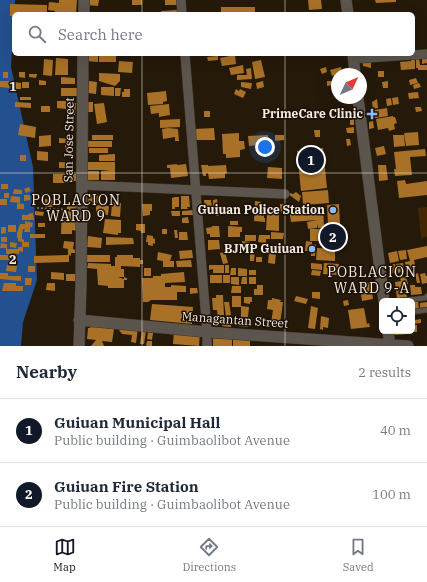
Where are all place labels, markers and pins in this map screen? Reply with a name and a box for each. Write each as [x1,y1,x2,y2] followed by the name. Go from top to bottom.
[262,106,364,121] place label: PrimeCare Clinic
[366,108,378,120] marker: PrimeCare Clinic
[298,145,324,175] pin: 1
[197,202,325,217] place label: Guiuan Police Station
[328,205,338,215] marker: Guiuan Police Station
[320,222,346,252] pin: 2
[224,241,304,256] place label: BJMP Guiuan
[307,244,317,254] marker: BJMP Guiuan

